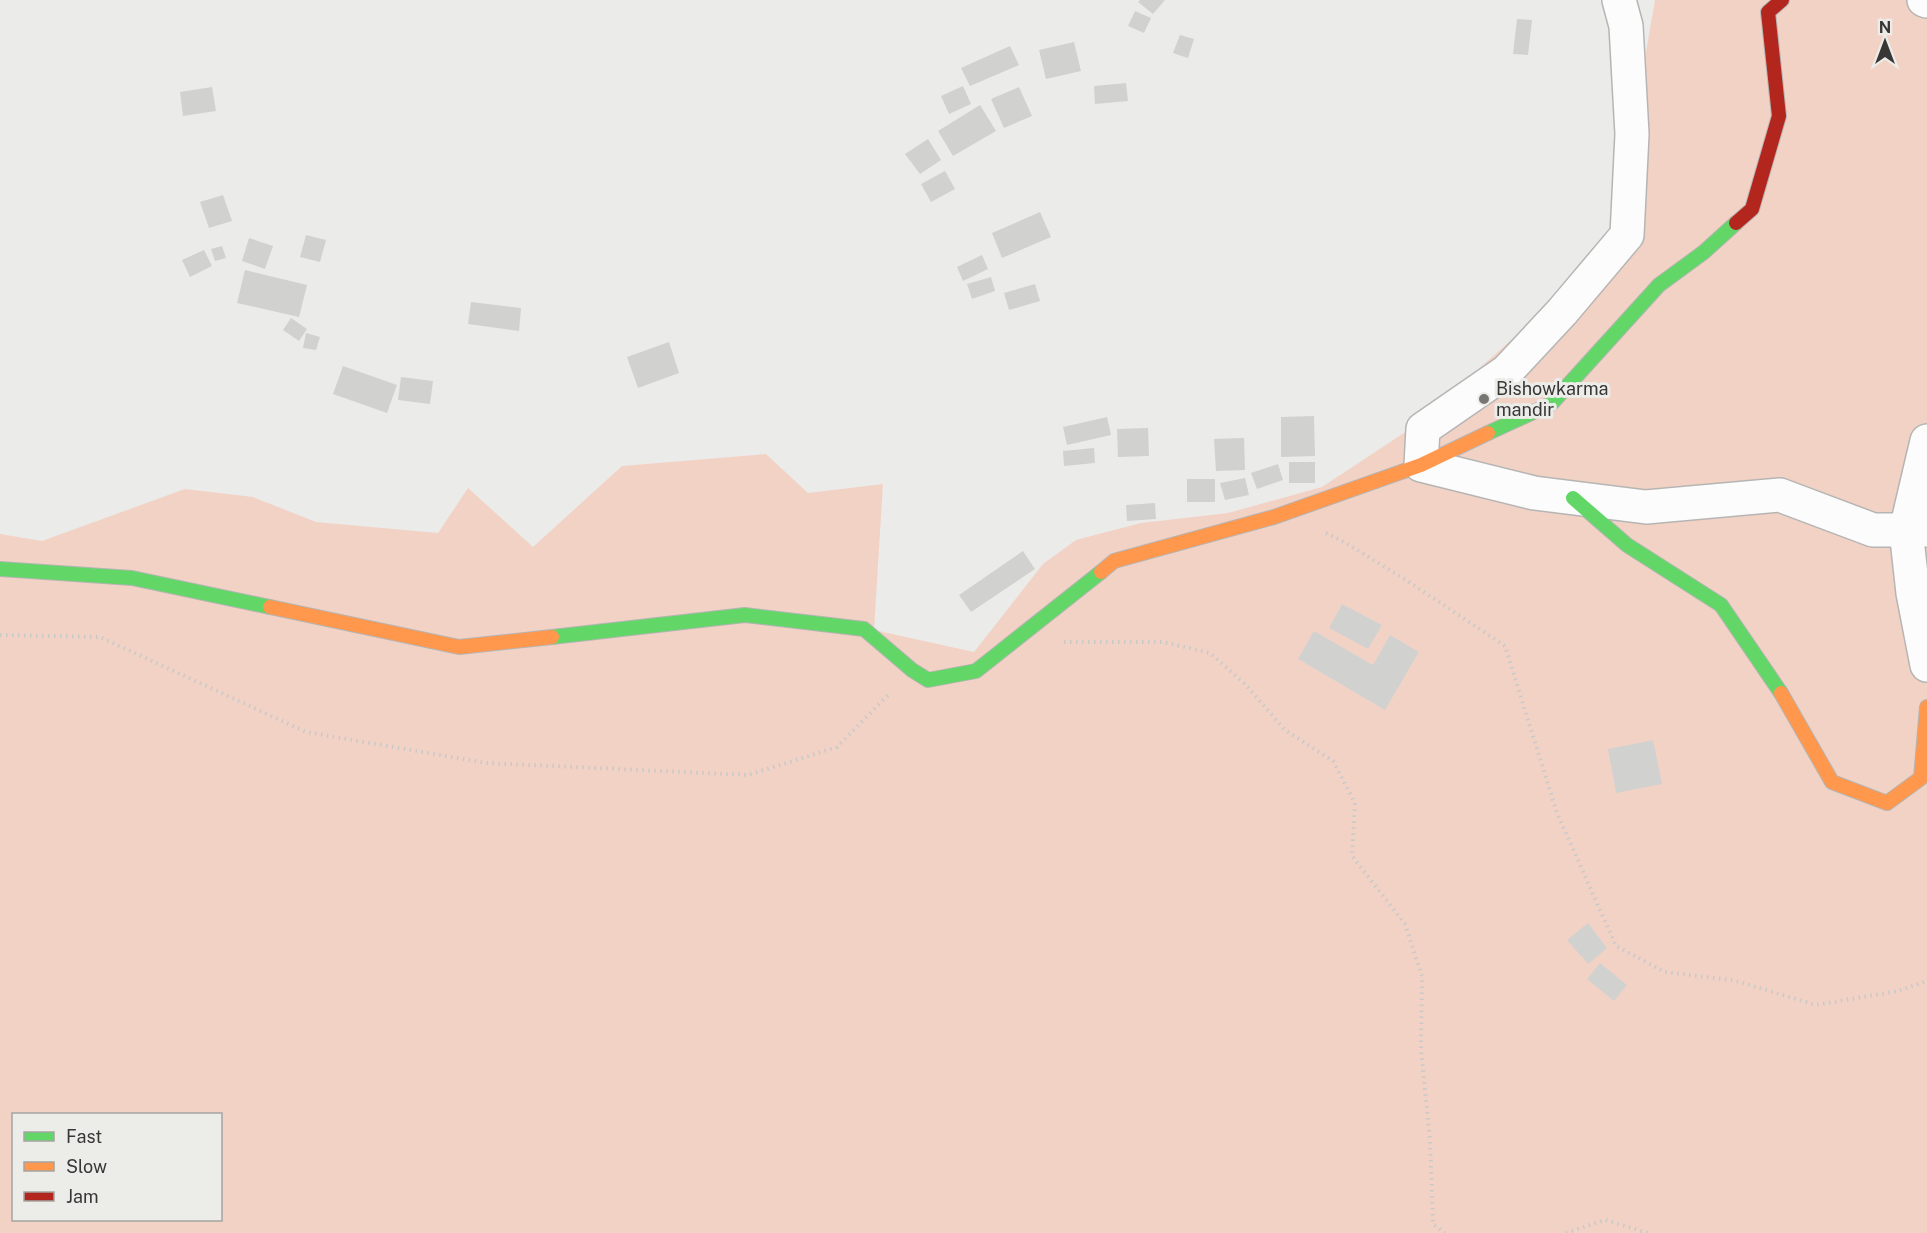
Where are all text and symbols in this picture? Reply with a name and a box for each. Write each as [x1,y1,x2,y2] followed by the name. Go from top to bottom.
[1855,12,1915,72] north arrow
[1879,18,1891,37] text: N
[1496,378,1608,420] place label: Bishowkarma mandir
[1477,392,1491,406] marker: Bishowkarma mandir
[12,1113,222,1221] legend
[66,1126,102,1147] text: Fast
[66,1156,107,1177] text: Slow
[66,1186,99,1207] text: Jam

